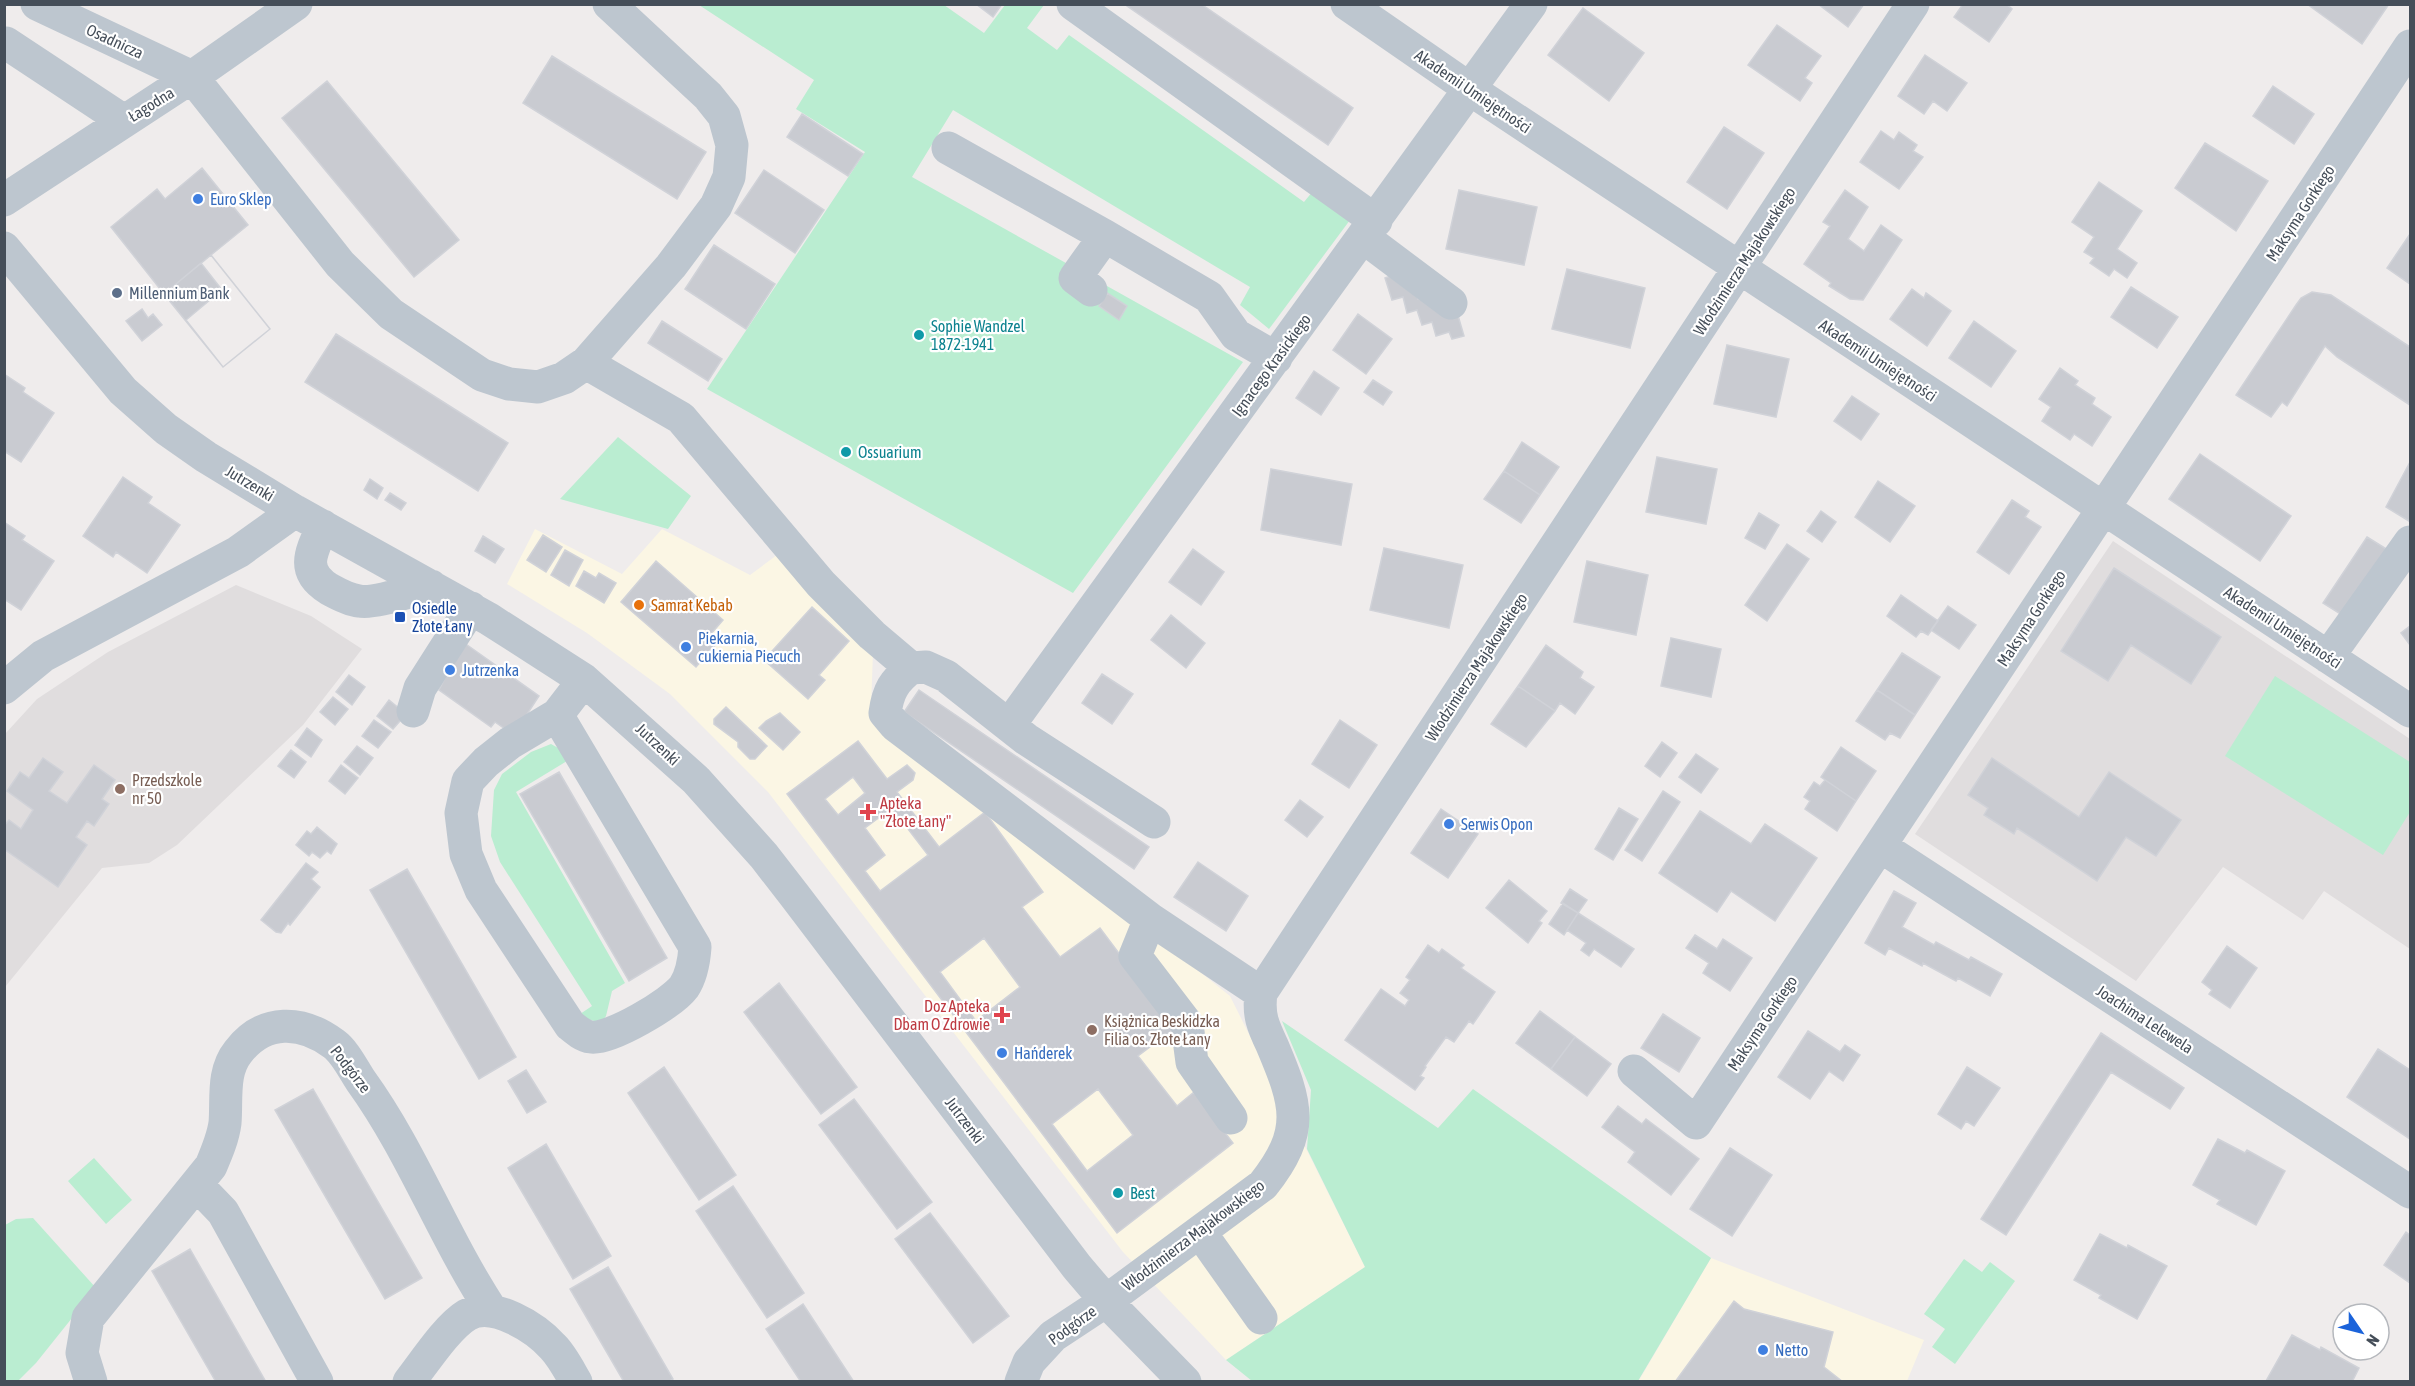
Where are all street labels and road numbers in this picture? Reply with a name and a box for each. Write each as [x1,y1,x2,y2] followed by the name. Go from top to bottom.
[84,20,146,62] street label: Osadnicza
[1411,45,1535,137] street label: Akademii Umiejętności
[125,83,178,126] street label: Łagodna
[2262,162,2339,265] street label: Maksyma Gorkiego
[1689,184,1799,339] street label: Włodzimierza Majakowskiego
[1228,310,1315,420] street label: Ignacego Krasickiego
[1815,315,1940,405] street label: Akademii Umiejętności
[223,462,277,504] street label: Jutrzenki
[1993,567,2070,670] street label: Maksyma Gorkiego
[2220,582,2345,672] street label: Akademii Umiejętności
[1421,590,1531,745] street label: Włodzimierza Majakowskiego
[632,719,684,769] street label: Jutrzenki
[1724,972,1801,1075] street label: Maksyma Gorkiego
[2093,981,2197,1057] street label: Joachima Lelewela
[326,1042,375,1097] street label: Podgórze
[942,1093,988,1147] street label: Jutrzenki
[1119,1176,1268,1295] street label: Włodzimierza Majakowskiego
[1045,1302,1100,1349] street label: Podgórze

